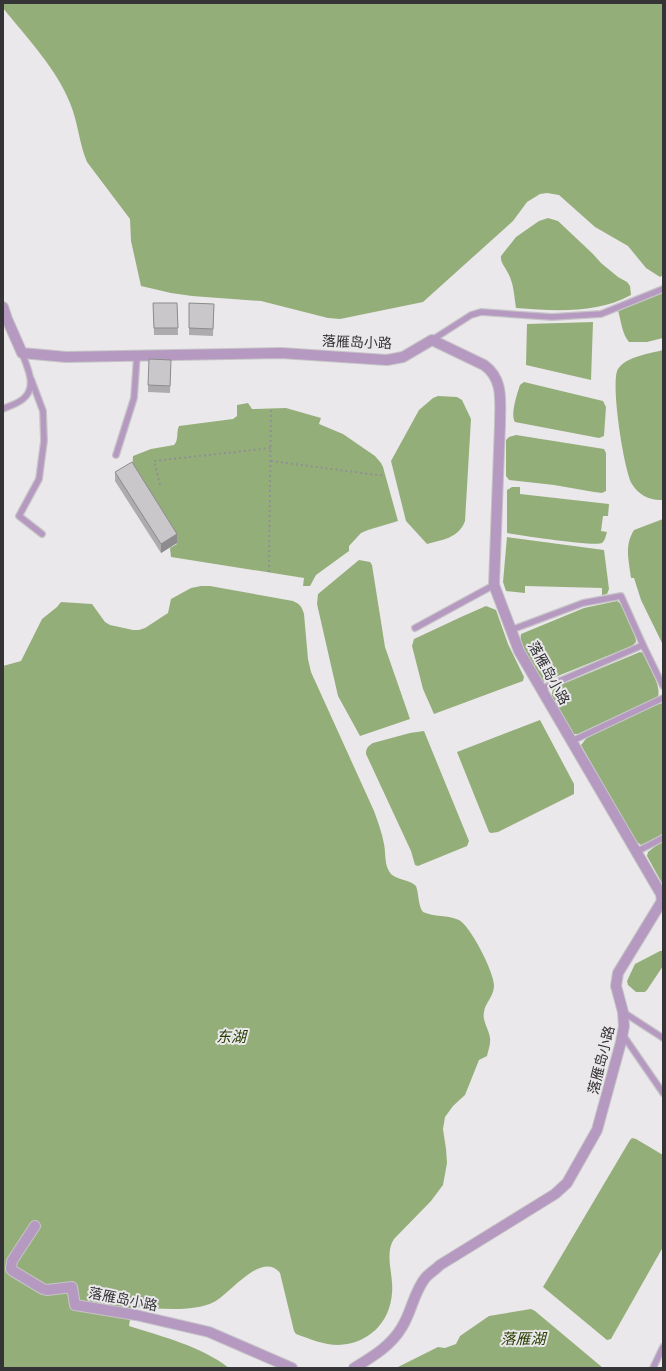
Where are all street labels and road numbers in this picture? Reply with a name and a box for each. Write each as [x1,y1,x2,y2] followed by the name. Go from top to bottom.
[322,331,392,352] street label: 落雁岛小路
[524,638,575,708] street label: 落雁岛小路
[583,1024,618,1096] street label: 落雁岛小路
[87,1283,159,1315] street label: 落雁岛小路

